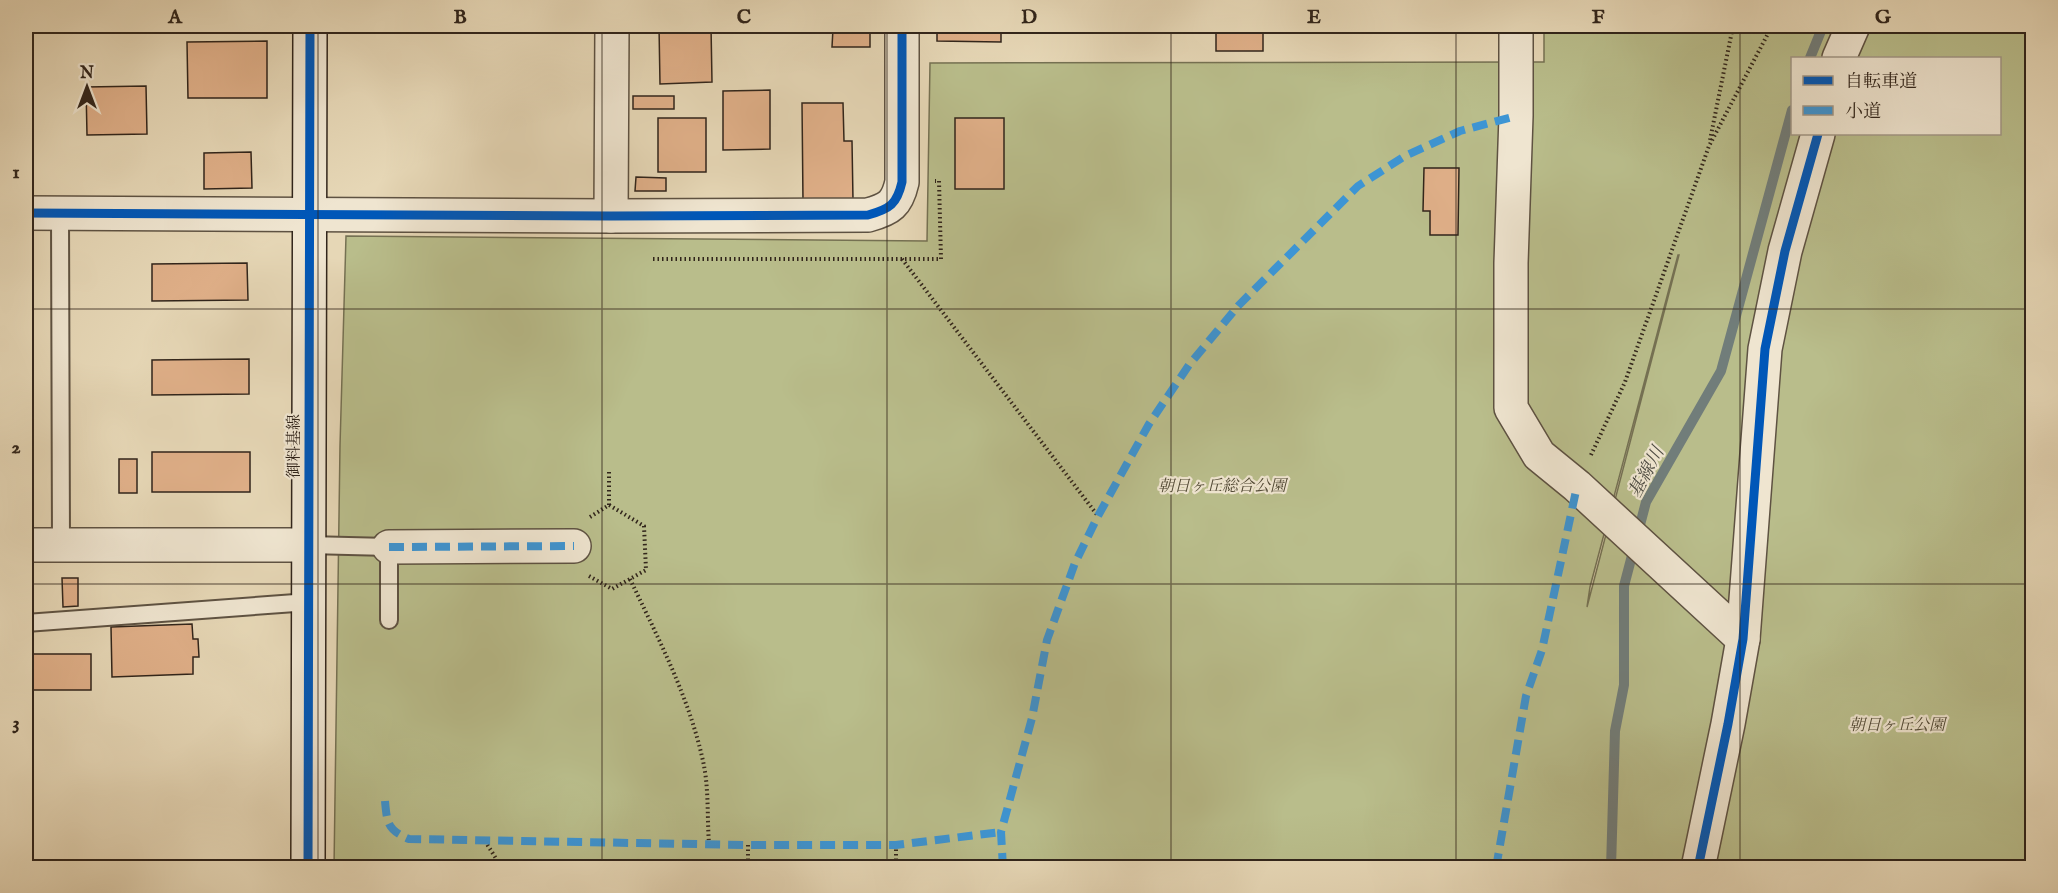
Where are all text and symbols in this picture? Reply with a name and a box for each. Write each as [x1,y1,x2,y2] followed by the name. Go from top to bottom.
[167,5,183,30] text: A
[453,5,467,30] text: B
[737,5,751,30] text: C
[1021,5,1037,30] text: D
[1307,5,1321,30] text: E
[1592,5,1605,30] text: F
[1875,5,1892,30] text: G
[57,57,117,117] north arrow
[1791,57,2001,135] legend
[79,64,94,84] text: N
[1845,71,1917,94] text: 自転車道
[1845,101,1881,124] text: 小道
[12,160,20,185] text: 1
[285,414,305,478] street label: 御料基線
[11,435,21,460] text: 2
[1624,442,1671,502] water label: 基線川
[1158,477,1289,497] park label: 朝日ヶ丘総合公園
[12,711,20,736] text: 3
[1849,716,1948,736] park label: 朝日ヶ丘公園

